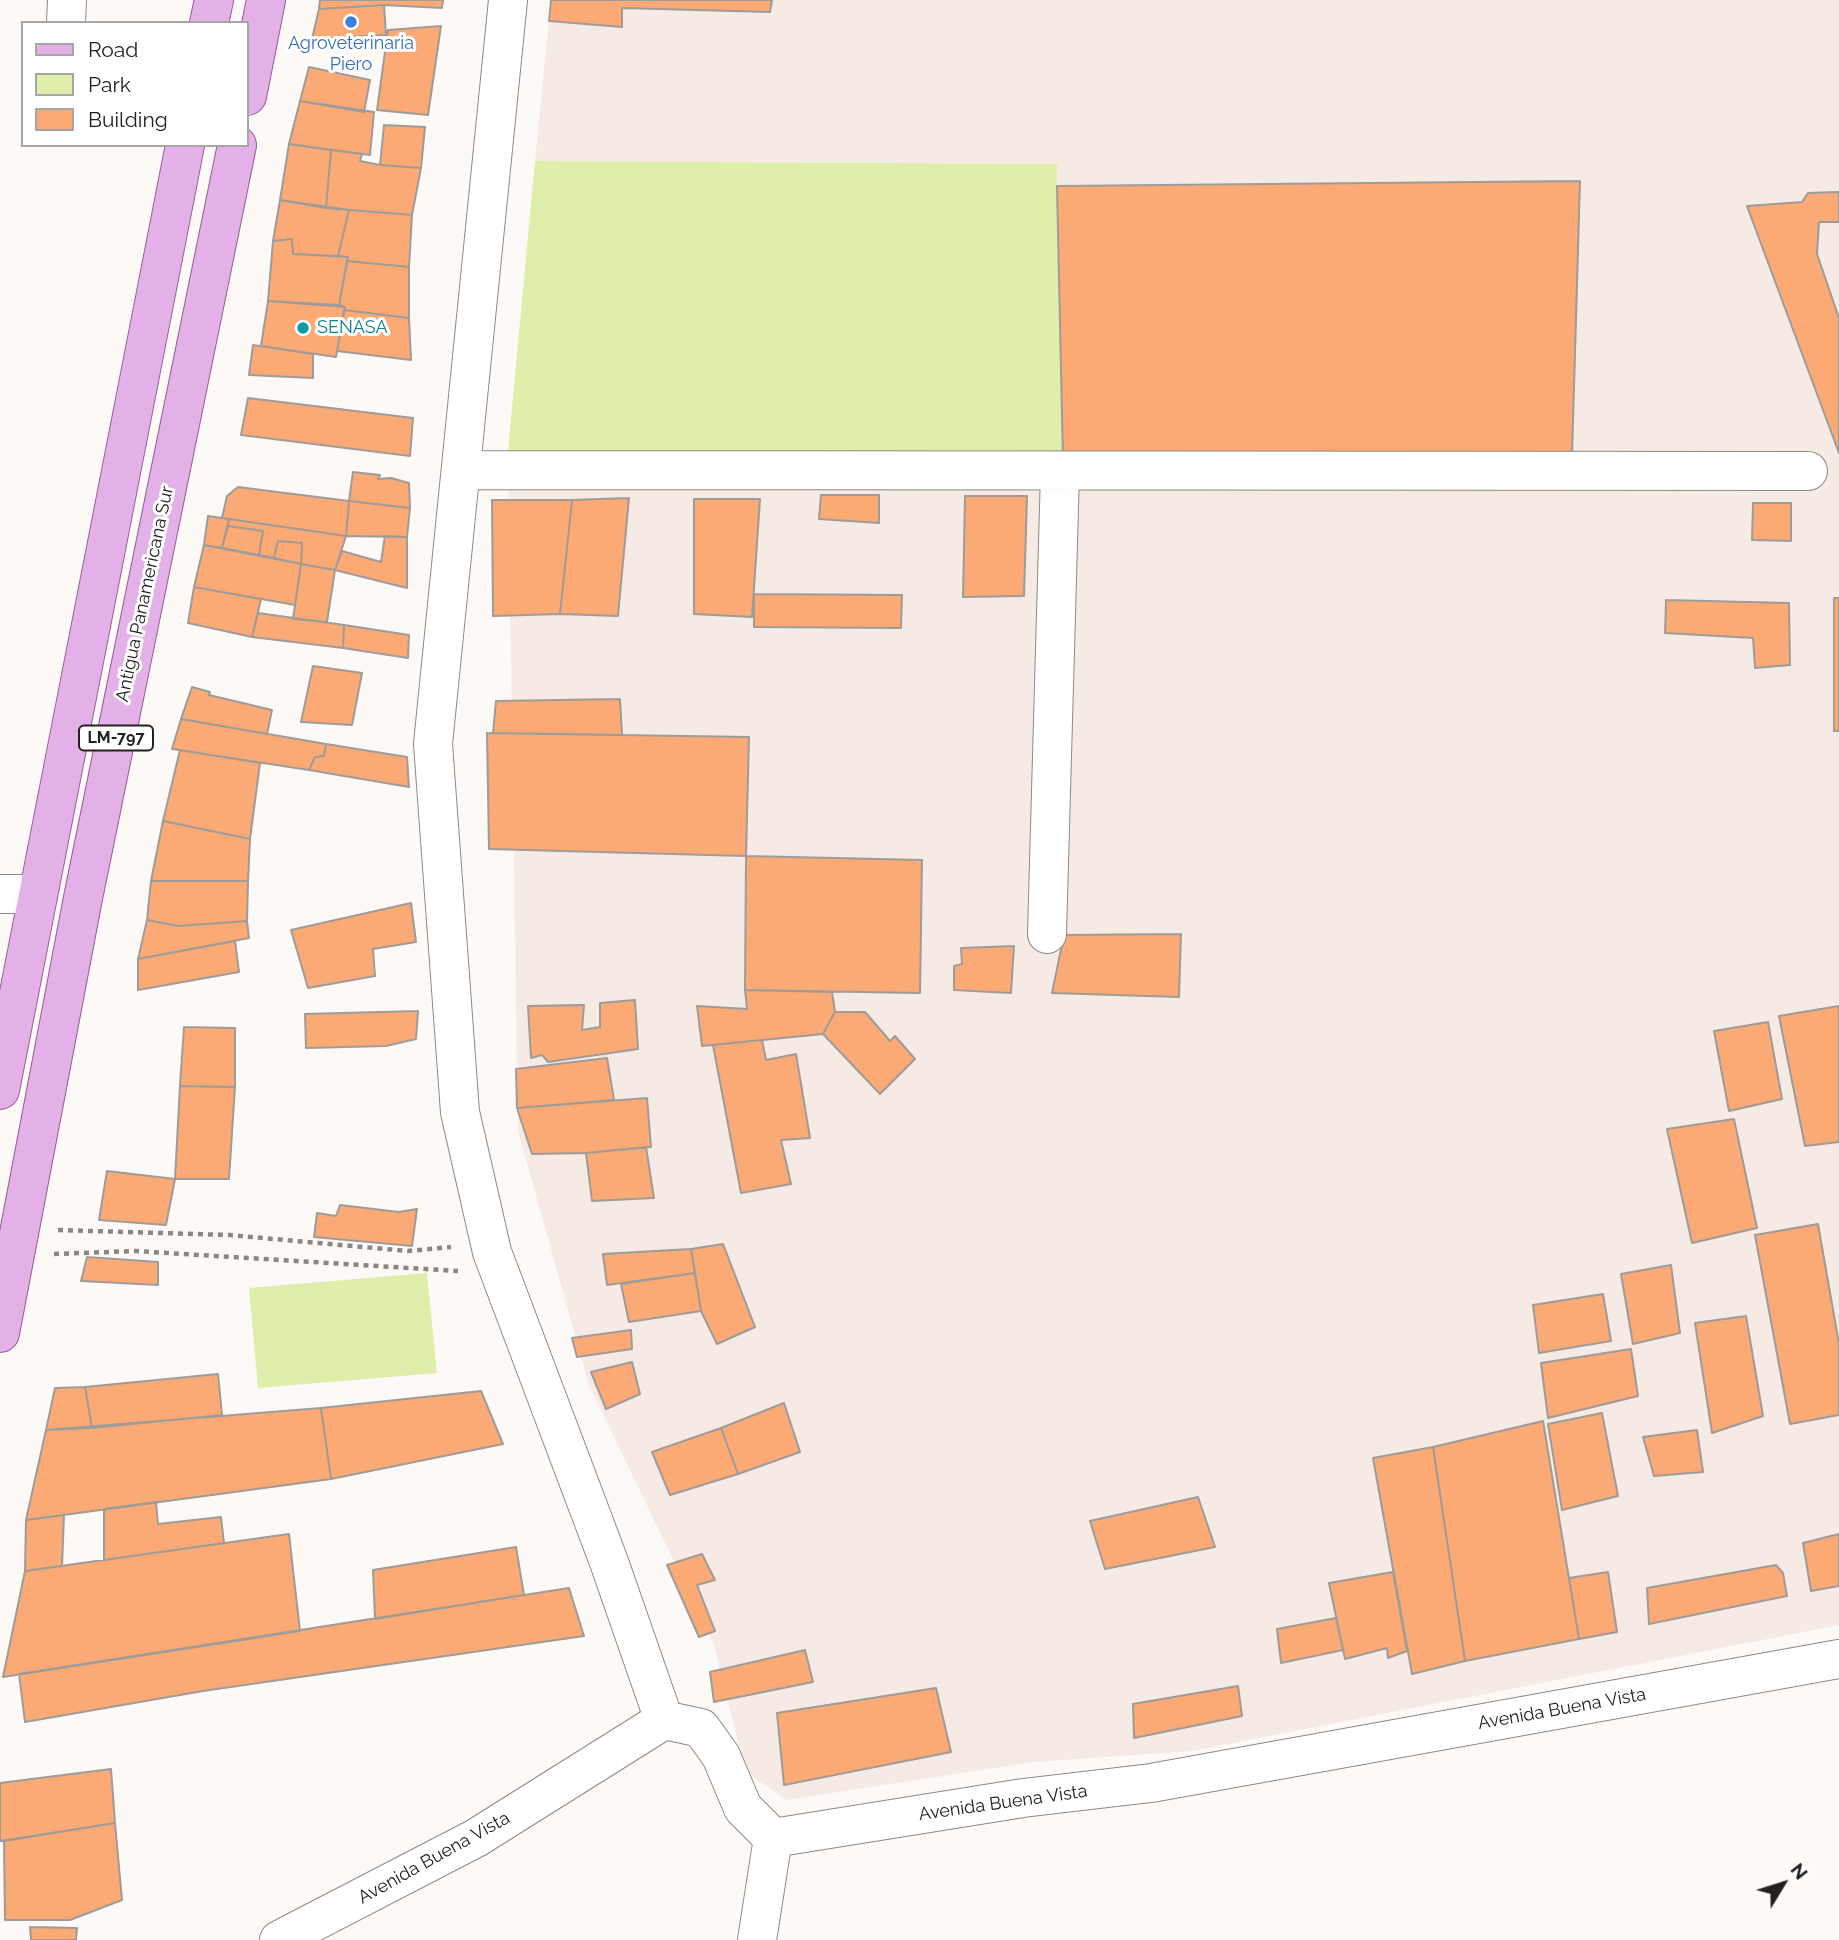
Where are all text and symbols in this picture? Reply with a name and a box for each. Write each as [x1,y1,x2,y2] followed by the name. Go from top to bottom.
[343,14,359,30] marker: Agroveterinaria Piero
[21,21,248,147] legend
[288,33,414,76] place label: Agroveterinaria Piero
[88,37,138,62] text: Road
[88,72,131,97] text: Park
[88,107,168,132] text: Building
[317,317,388,339] place label: SENASA
[295,320,311,336] marker: SENASA
[112,484,178,704] street label: Antigua Panamericana Sur
[79,726,153,750] road number: LM-797
[1476,1684,1648,1734] street label: Avenida Buena Vista
[917,1780,1089,1826] street label: Avenida Buena Vista
[354,1807,514,1909] street label: Avenida Buena Vista
[1748,1849,1818,1919] north arrow
[1786,1859,1813,1884] text: N

